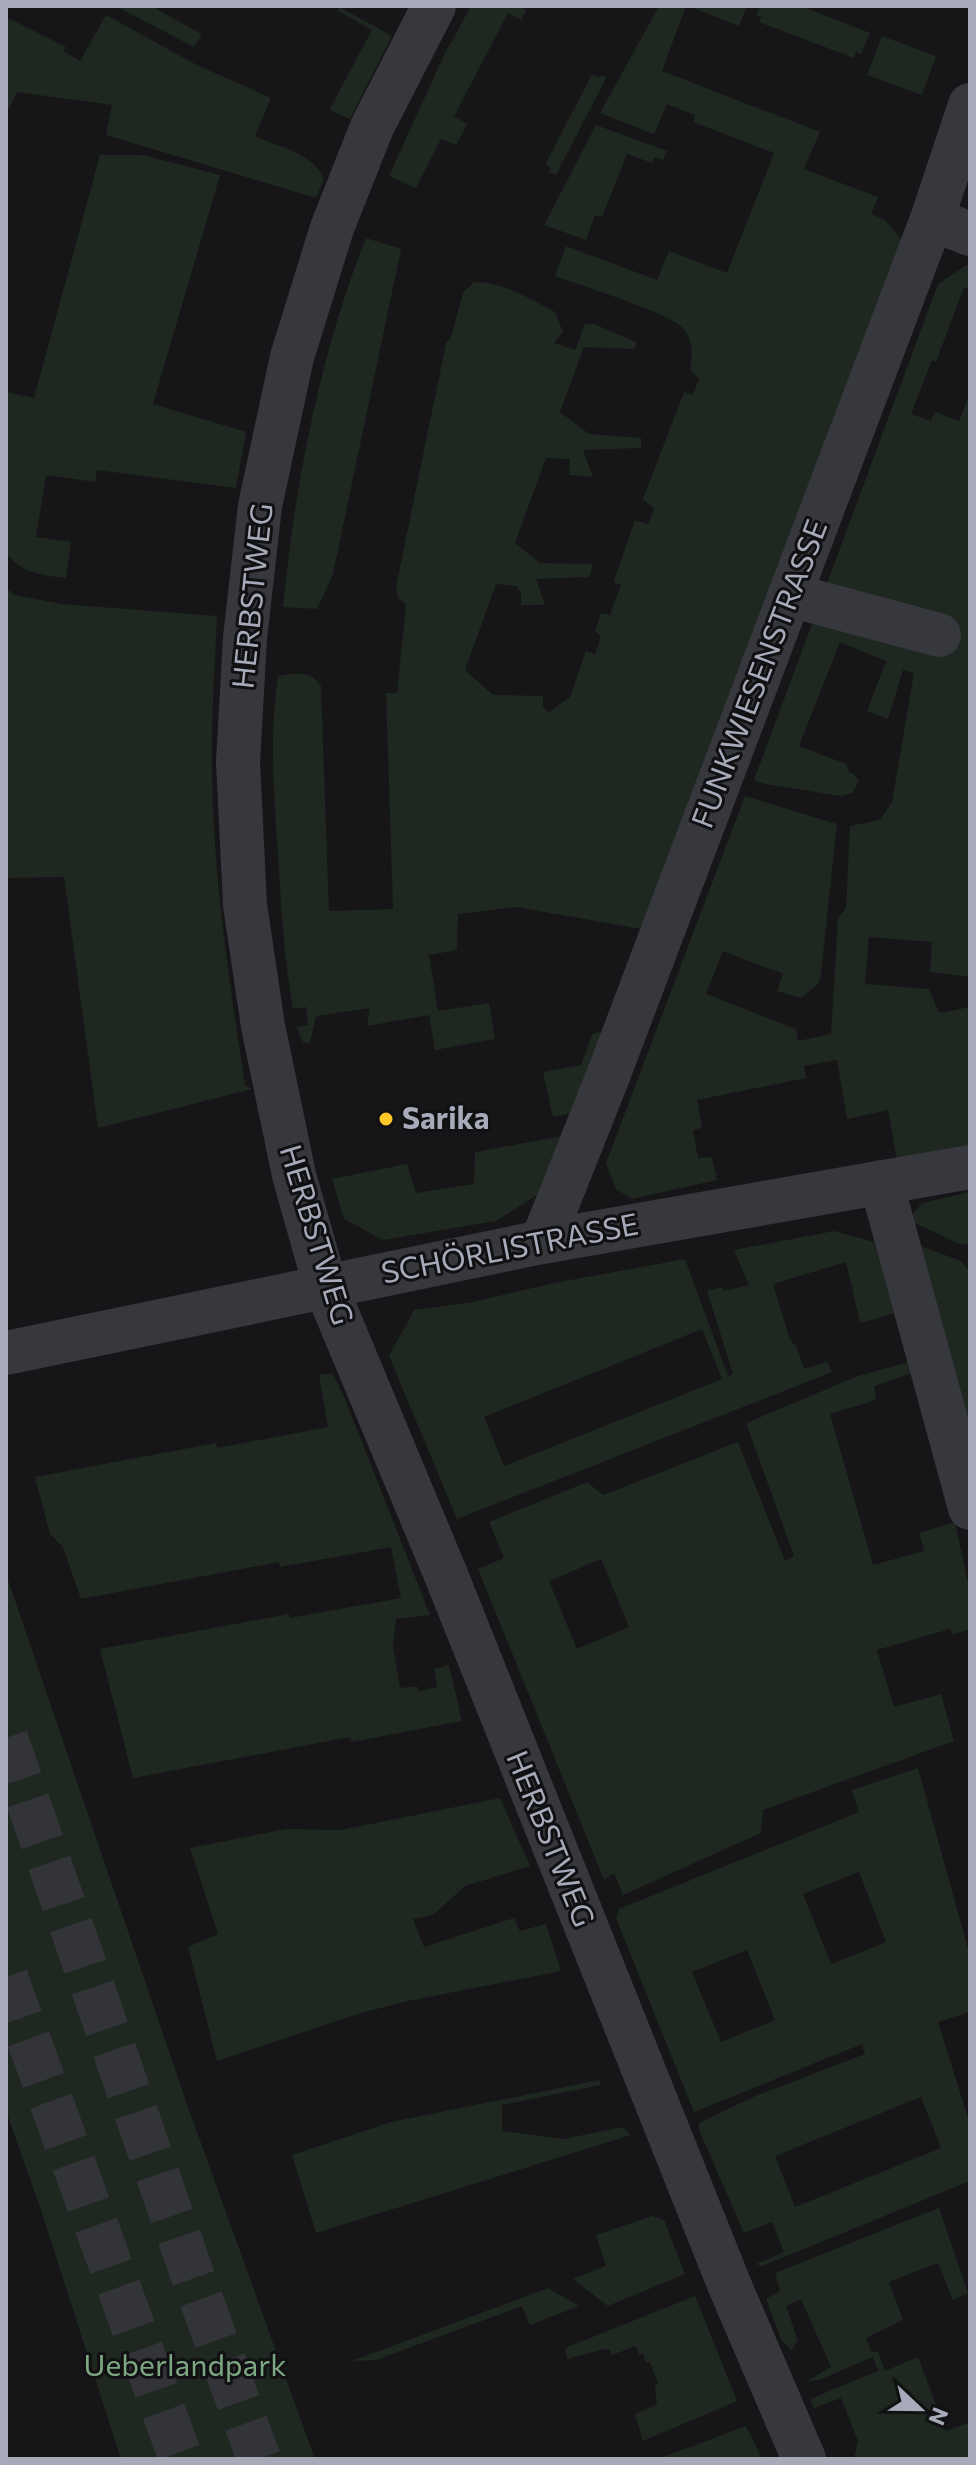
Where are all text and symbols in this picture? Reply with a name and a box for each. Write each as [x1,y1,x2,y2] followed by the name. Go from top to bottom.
[222,501,279,690] street label: HERBSTWEG
[682,514,834,832] street label: FUNKWIESENSTRASSE
[402,1098,490,1135] place label: Sarika
[377,1110,395,1128] marker: Sarika
[273,1140,363,1329] street label: HERBSTWEG
[378,1203,641,1290] street label: SCHÖRLISTRASSE
[500,1745,604,1932] street label: HERBSTWEG
[84,2345,286,2382] park label: Ueberlandpark
[880,2369,960,2449] north arrow
[923,2404,955,2429] text: N

